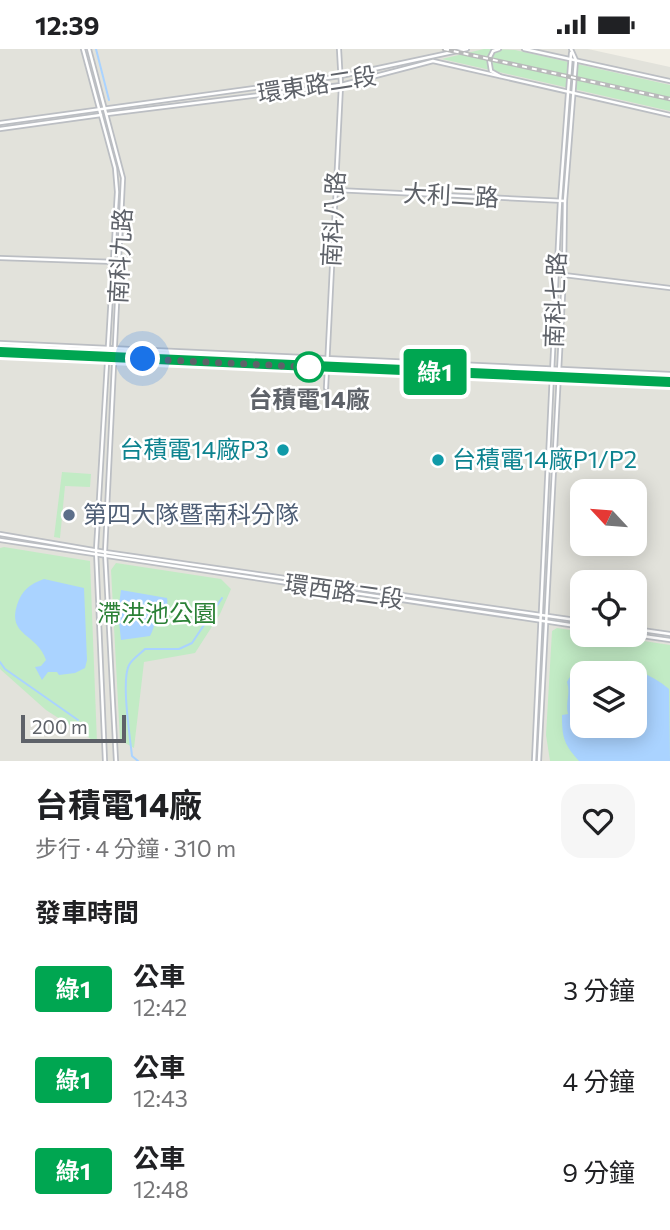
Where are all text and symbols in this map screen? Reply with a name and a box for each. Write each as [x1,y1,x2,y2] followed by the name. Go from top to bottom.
[35,9,100,40] text: 12:39
[255,60,378,107] street label: 環東路二段
[316,170,349,268] street label: 南科八路
[402,178,500,211] street label: 大利二路
[103,207,136,305] street label: 南科九路
[538,251,571,348] street label: 南科七路
[125,341,160,376] your location
[404,349,466,395] line badge: 綠1
[294,352,324,382] marker: 台積電14廠
[418,357,452,386] text: 綠1
[248,384,370,413] place label: 台積電14廠
[120,434,269,463] place label: 台積電14廠P3
[275,442,291,458] marker: 台積電14廠P3
[452,444,637,473] place label: 台積電14廠P1/P2
[430,452,446,468] marker: 台積電14廠P1/P2
[570,479,648,557] north arrow
[570,479,647,738] map controls
[83,499,299,528] place label: 第四大隊暨南科分隊
[61,507,77,523] marker: 第四大隊暨南科分隊
[283,568,406,613] street label: 環西路二段
[570,570,647,647] button: locate
[97,598,217,627] park label: 滯洪池公園
[570,661,647,738] button: layers
[21,712,126,744] scale bar
[32,715,88,738] text: 200 m
[35,783,202,824] text: 台積電14廠
[561,784,635,858] button: heart
[35,834,236,862] text: 步行 · 4 分鐘 · 310 m
[35,896,139,927] text: 發車時間
[133,960,185,991] text: 公車
[56,974,91,1003] text: 綠1
[563,974,635,1005] text: 3 分鐘
[133,993,187,1021] text: 12:42
[133,1051,185,1082] text: 公車
[56,1065,91,1094] text: 綠1
[562,1065,635,1096] text: 4 分鐘
[133,1084,188,1112] text: 12:43
[133,1142,185,1173] text: 公車
[56,1156,91,1185] text: 綠1
[562,1156,635,1187] text: 9 分鐘
[133,1175,189,1203] text: 12:48

